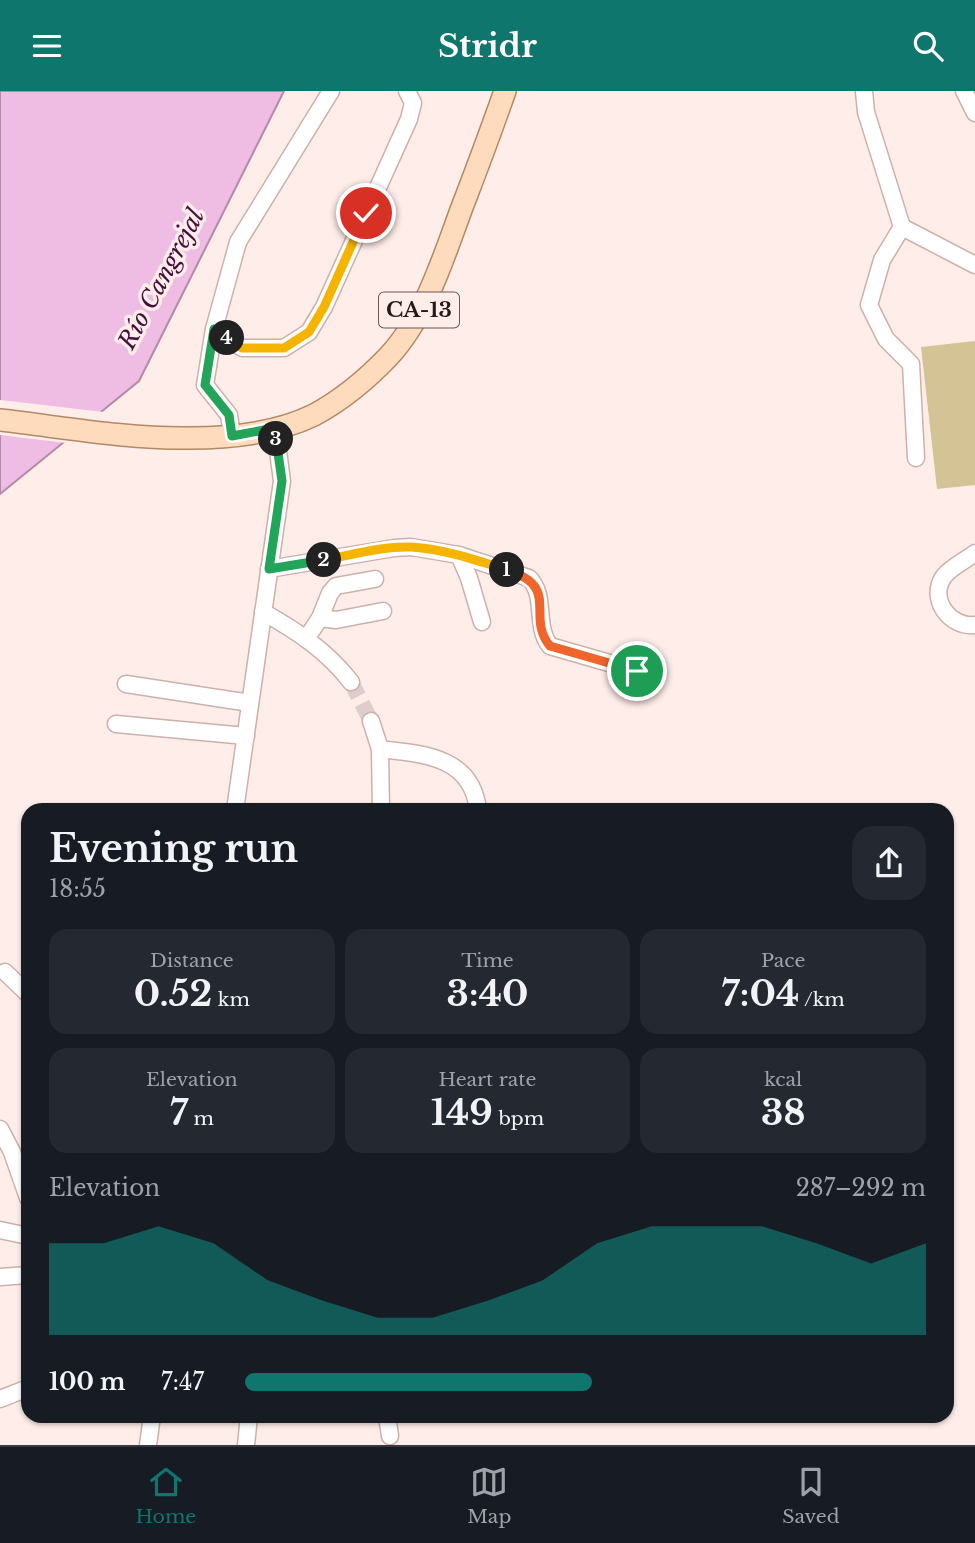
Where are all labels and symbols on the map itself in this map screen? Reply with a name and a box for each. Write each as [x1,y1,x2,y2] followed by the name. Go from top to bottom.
[336,183,396,243] pin
[111,203,210,355] water label: Río Cangrejal
[379,293,459,327] road number: CA-13
[210,321,244,355] pin: 4
[258,421,294,457] pin: 3
[306,543,342,577] pin: 2
[490,553,524,587] pin: 1
[607,641,667,701] pin

